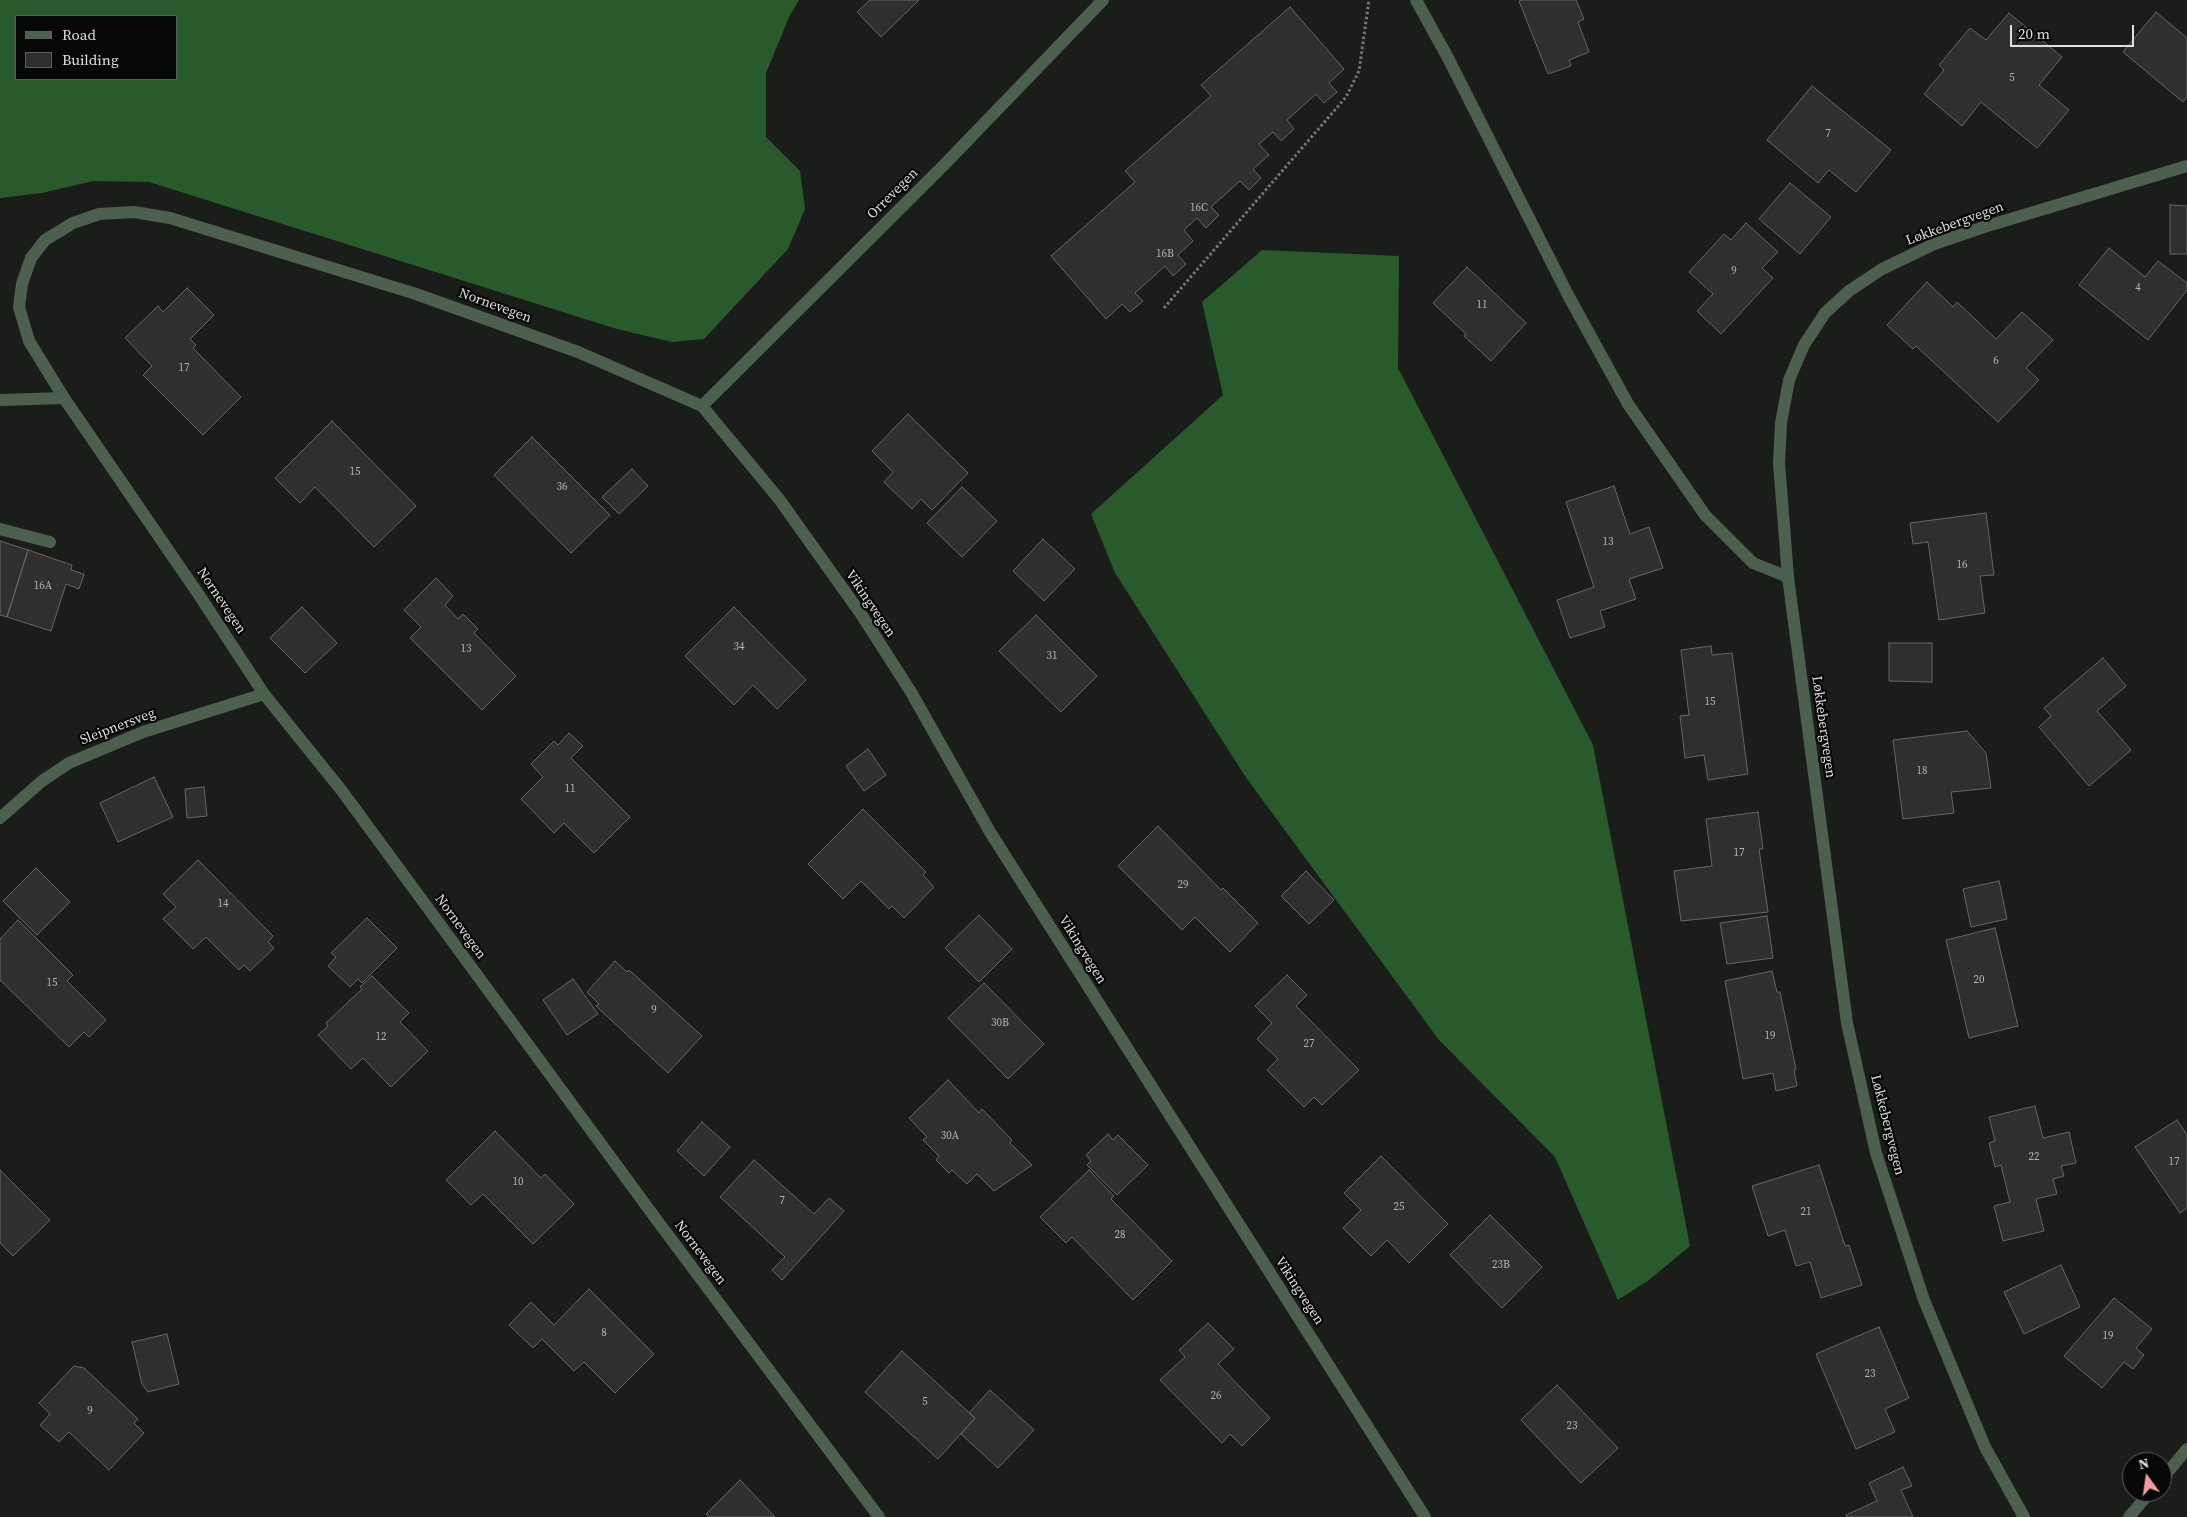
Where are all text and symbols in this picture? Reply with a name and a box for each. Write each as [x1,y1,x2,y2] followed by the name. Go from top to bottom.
[15,15,178,80] legend
[2012,15,2136,47] scale bar
[2018,23,2050,44] text: 20 m
[62,24,96,45] text: Road
[62,49,119,70] text: Building
[2009,71,2015,85] house number: 5
[1825,127,1831,141] house number: 7
[864,165,922,223] street label: Orrevegen
[1904,199,2006,249] street label: Løkkebergvegen
[1190,201,1208,215] house number: 16C
[1156,247,1174,261] house number: 16B
[1731,264,1737,278] house number: 9
[2135,281,2141,295] house number: 4
[456,285,534,327] street label: Nornevegen
[1477,298,1487,312] house number: 11
[1993,354,1999,368] house number: 6
[179,361,189,375] house number: 17
[350,465,360,479] house number: 15
[557,480,567,494] house number: 36
[1603,535,1613,549] house number: 13
[1957,558,1967,572] house number: 16
[193,565,249,637] street label: Nornevegen
[841,567,899,641] street label: Vikingvegen
[34,579,52,593] house number: 16A
[734,640,744,654] house number: 34
[461,642,471,656] house number: 13
[1047,649,1057,663] house number: 31
[1808,675,1838,779] street label: Løkkebergvegen
[1705,695,1715,709] house number: 15
[78,705,158,749] street label: Sleipnersveg
[1917,764,1927,778] house number: 18
[565,782,575,796] house number: 11
[1734,846,1744,860] house number: 17
[1178,878,1188,892] house number: 29
[431,891,489,963] street label: Nornevegen
[218,897,228,911] house number: 14
[1054,913,1110,987] street label: Vikingvegen
[1974,973,1984,987] house number: 20
[47,976,57,990] house number: 15
[651,1003,657,1017] house number: 9
[991,1016,1009,1030] house number: 30B
[1765,1029,1775,1043] house number: 19
[376,1030,386,1044] house number: 12
[1304,1037,1314,1051] house number: 27
[1866,1073,1908,1177] street label: Løkkebergvegen
[941,1129,959,1143] house number: 30A
[2029,1150,2039,1164] house number: 22
[2169,1155,2179,1169] house number: 17
[513,1175,523,1189] house number: 10
[779,1194,785,1208] house number: 7
[1394,1200,1404,1214] house number: 25
[1801,1205,1811,1219] house number: 21
[670,1218,730,1288] street label: Nornevegen
[1115,1228,1125,1242] house number: 28
[1271,1254,1327,1328] street label: Vikingvegen
[1492,1258,1510,1272] house number: 23B
[601,1326,607,1340] house number: 8
[2103,1329,2113,1343] house number: 19
[1865,1367,1875,1381] house number: 23
[1211,1389,1221,1403] house number: 26
[922,1395,928,1409] house number: 5
[87,1404,93,1418] house number: 9
[1567,1419,1577,1433] house number: 23
[2122,1452,2172,1502] north arrow
[2136,1452,2151,1474] text: N

